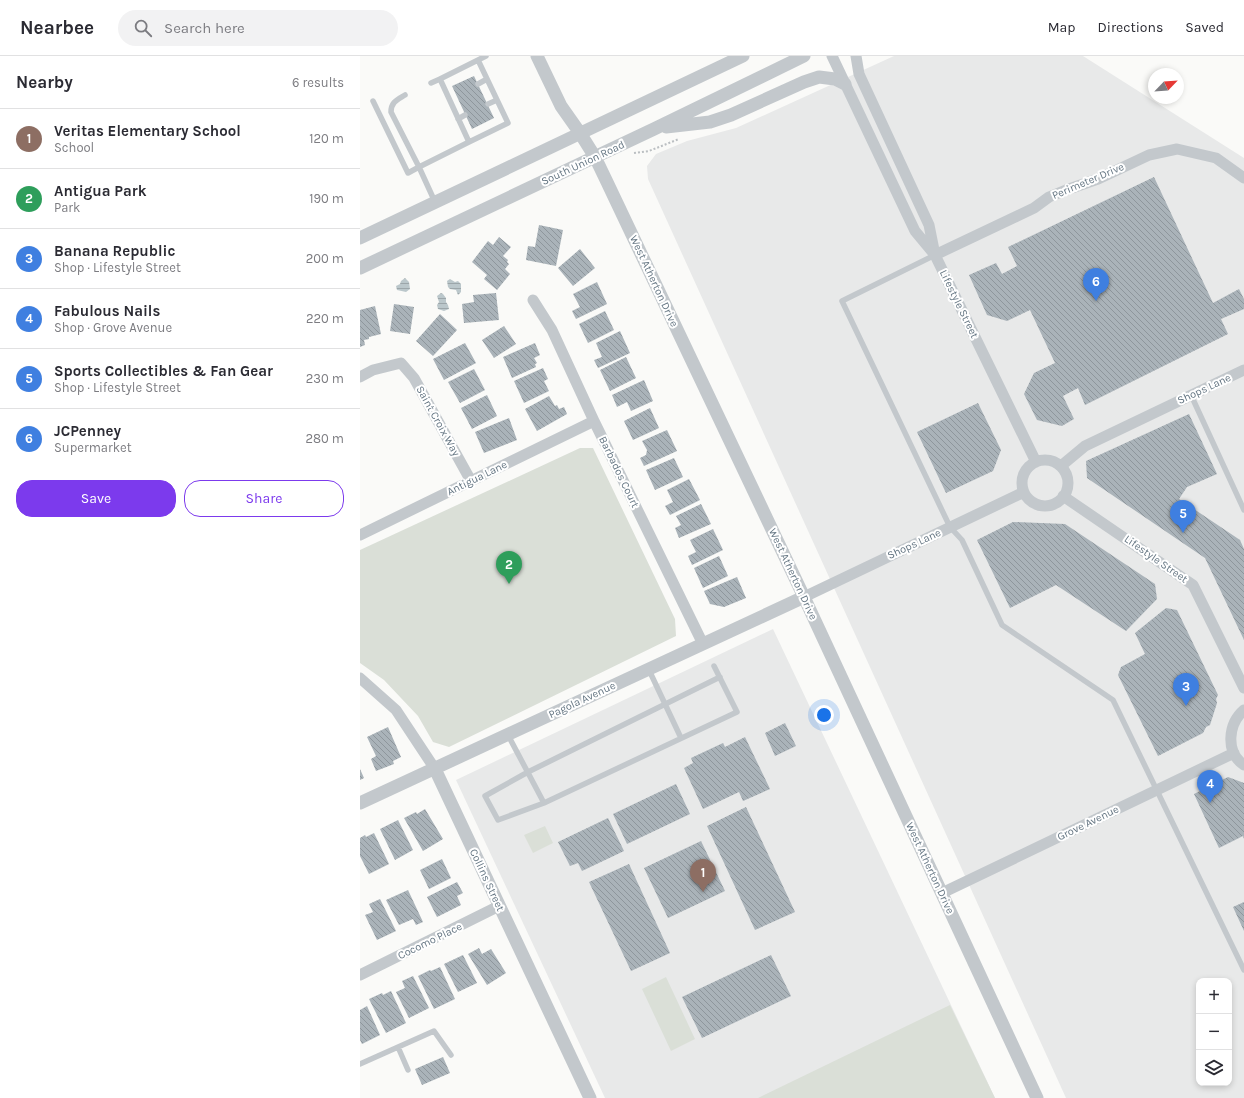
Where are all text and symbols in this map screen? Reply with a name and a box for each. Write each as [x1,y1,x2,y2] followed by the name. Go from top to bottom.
[118,10,398,46] search box
[20,17,94,39] text: Nearbee
[132,17,154,39] icon: search
[164,19,245,37] text: Search here
[1048,19,1076,36] text: Map
[1098,19,1163,36] text: Directions
[1185,19,1224,36] text: Saved
[1148,68,1184,104] north arrow
[16,72,73,92] text: Nearby
[292,75,344,90] text: 6 results
[54,122,241,140] text: Veritas Elementary School
[27,131,31,146] text: 1
[309,131,344,146] text: 120 m
[539,138,627,188] street label: South Union Road
[54,140,94,155] text: School
[1050,160,1126,202] street label: Perimeter Drive
[54,182,147,200] text: Antigua Park
[25,191,33,206] text: 2
[309,191,344,206] text: 190 m
[54,200,80,215] text: Park
[627,233,681,329] street label: West Atherton Drive
[54,242,175,260] text: Banana Republic
[25,251,33,266] text: 3
[306,251,344,266] text: 200 m
[54,260,181,275] text: Shop · Lifestyle Street
[937,268,981,340] street label: Lifestyle Street
[1083,268,1109,301] pin: 6
[54,302,160,320] text: Fabulous Nails
[25,311,33,326] text: 4
[306,311,344,326] text: 220 m
[54,320,172,335] text: Shop · Grove Avenue
[54,362,273,380] text: Sports Collectibles & Fan Gear
[25,371,33,386] text: 5
[306,371,344,386] text: 230 m
[1175,371,1233,407] street label: Shops Lane
[54,380,181,395] text: Shop · Lifestyle Street
[413,384,463,458] street label: Saint Croix Way
[54,422,121,440] text: JCPenney
[25,431,33,446] text: 6
[306,431,344,446] text: 280 m
[596,434,642,510] street label: Barbados Court
[54,440,132,455] text: Supermarket
[445,458,510,498] street label: Antigua Lane
[16,480,176,517] button: Save
[184,480,344,517] button: Share
[1170,500,1196,533] pin: 5
[766,526,820,622] street label: West Atherton Drive
[885,526,943,562] street label: Shops Lane
[1122,532,1190,586] street label: Lifestyle Street
[496,551,522,584] pin: 2
[1173,673,1199,706] pin: 3
[546,679,618,721] street label: Pagola Avenue
[814,705,834,725] your location
[1197,770,1223,803] pin: 4
[1055,802,1121,844] street label: Grove Avenue
[903,820,957,916] street label: West Atherton Drive
[467,847,507,913] street label: Collins Street
[690,859,716,892] pin: 1
[396,920,465,962] street label: Cocomo Place
[1196,978,1232,1086] map controls
[1196,978,1232,1014] button: +
[1196,1014,1232,1050] button: −
[1196,1050,1232,1086] button: layers

